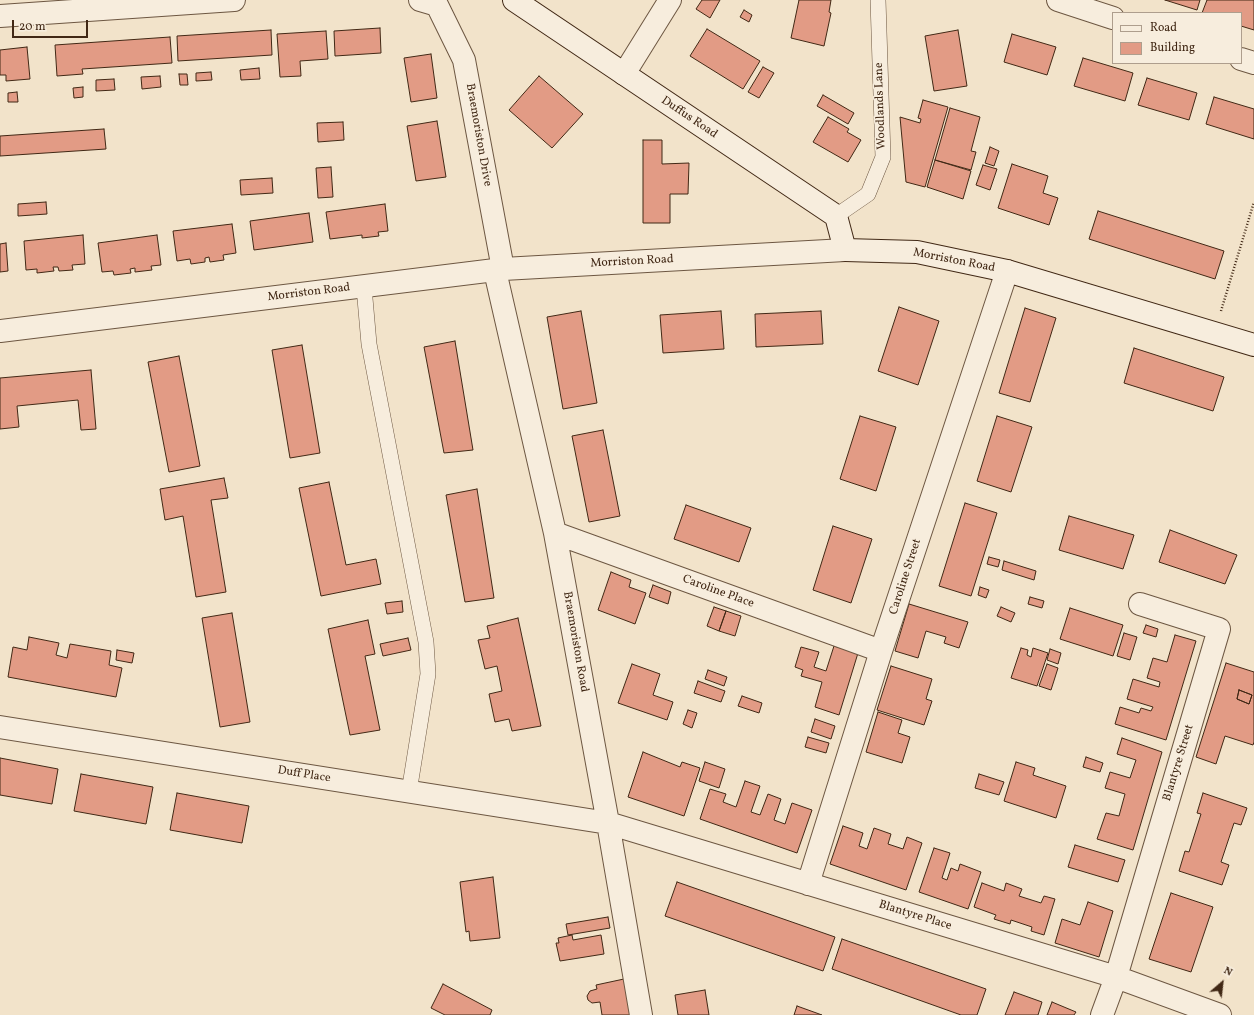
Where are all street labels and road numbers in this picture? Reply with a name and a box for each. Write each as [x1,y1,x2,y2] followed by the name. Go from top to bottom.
[872,62,890,150] street label: Woodlands Lane
[462,82,494,188] street label: Braemoriston Drive
[658,94,720,142] street label: Duffus Road
[912,246,996,276] street label: Morriston Road
[590,253,674,271] street label: Morriston Road
[267,281,351,305] street label: Morriston Road
[887,537,925,617] street label: Caroline Street
[680,572,756,612] street label: Caroline Place
[559,590,591,694] street label: Braemoriston Road
[1160,723,1198,803] street label: Blantyre Street
[276,764,332,786] street label: Duff Place
[877,898,953,934] street label: Blantyre Place

